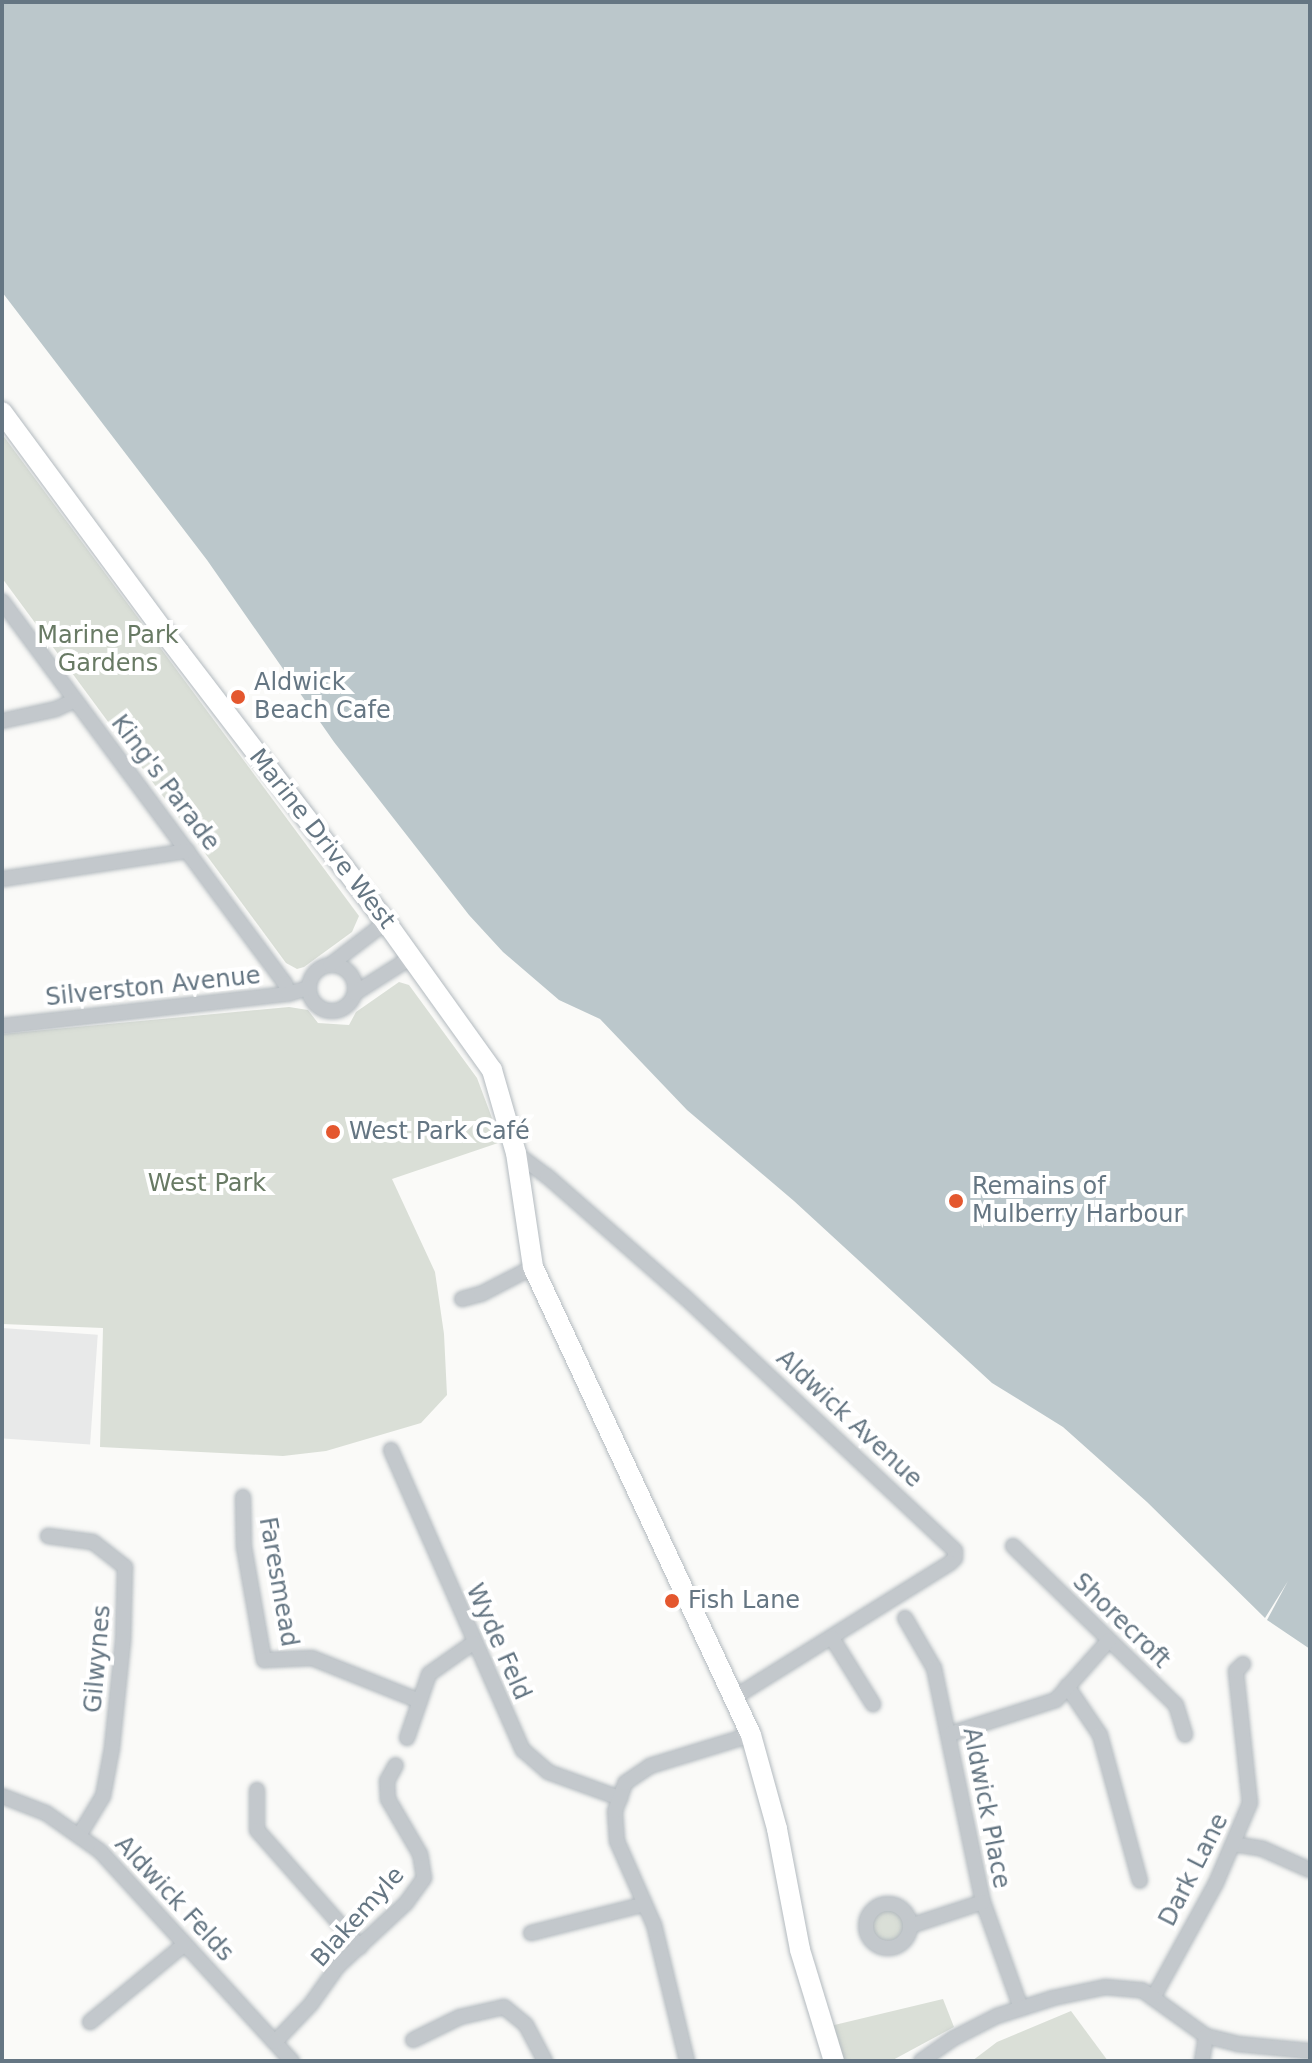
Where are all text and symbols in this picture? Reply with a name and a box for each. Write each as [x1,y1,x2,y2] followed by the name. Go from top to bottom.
[37,622,179,678] park label: Marine Park Gardens
[254,669,391,725] place label: Aldwick Beach Cafe
[229,688,247,706] marker: Aldwick Beach Cafe
[105,710,225,856] street label: King's Parade
[243,743,401,935] street label: Marine Drive West
[44,961,262,1013] street label: Silverston Avenue
[349,1118,530,1146] place label: West Park Café
[324,1123,342,1141] marker: West Park Café
[148,1170,266,1198] park label: West Park
[972,1173,1183,1229] place label: Remains of Mulberry Harbour
[947,1192,965,1210] marker: Remains of Mulberry Harbour
[770,1344,928,1494] street label: Aldwick Avenue
[252,1515,304,1649] street label: Faresmead
[1066,1568,1176,1674] street label: Shorecroft
[460,1579,536,1705] street label: Wyde Feld
[688,1587,800,1615] place label: Fish Lane
[663,1592,681,1610] marker: Fish Lane
[79,1604,117,1714] street label: Gilwynes
[956,1725,1016,1891] street label: Aldwick Place
[1153,1809,1235,1931] street label: Dark Lane
[109,1830,239,1968] street label: Aldwick Felds
[306,1861,410,1973] street label: Blakemyle

